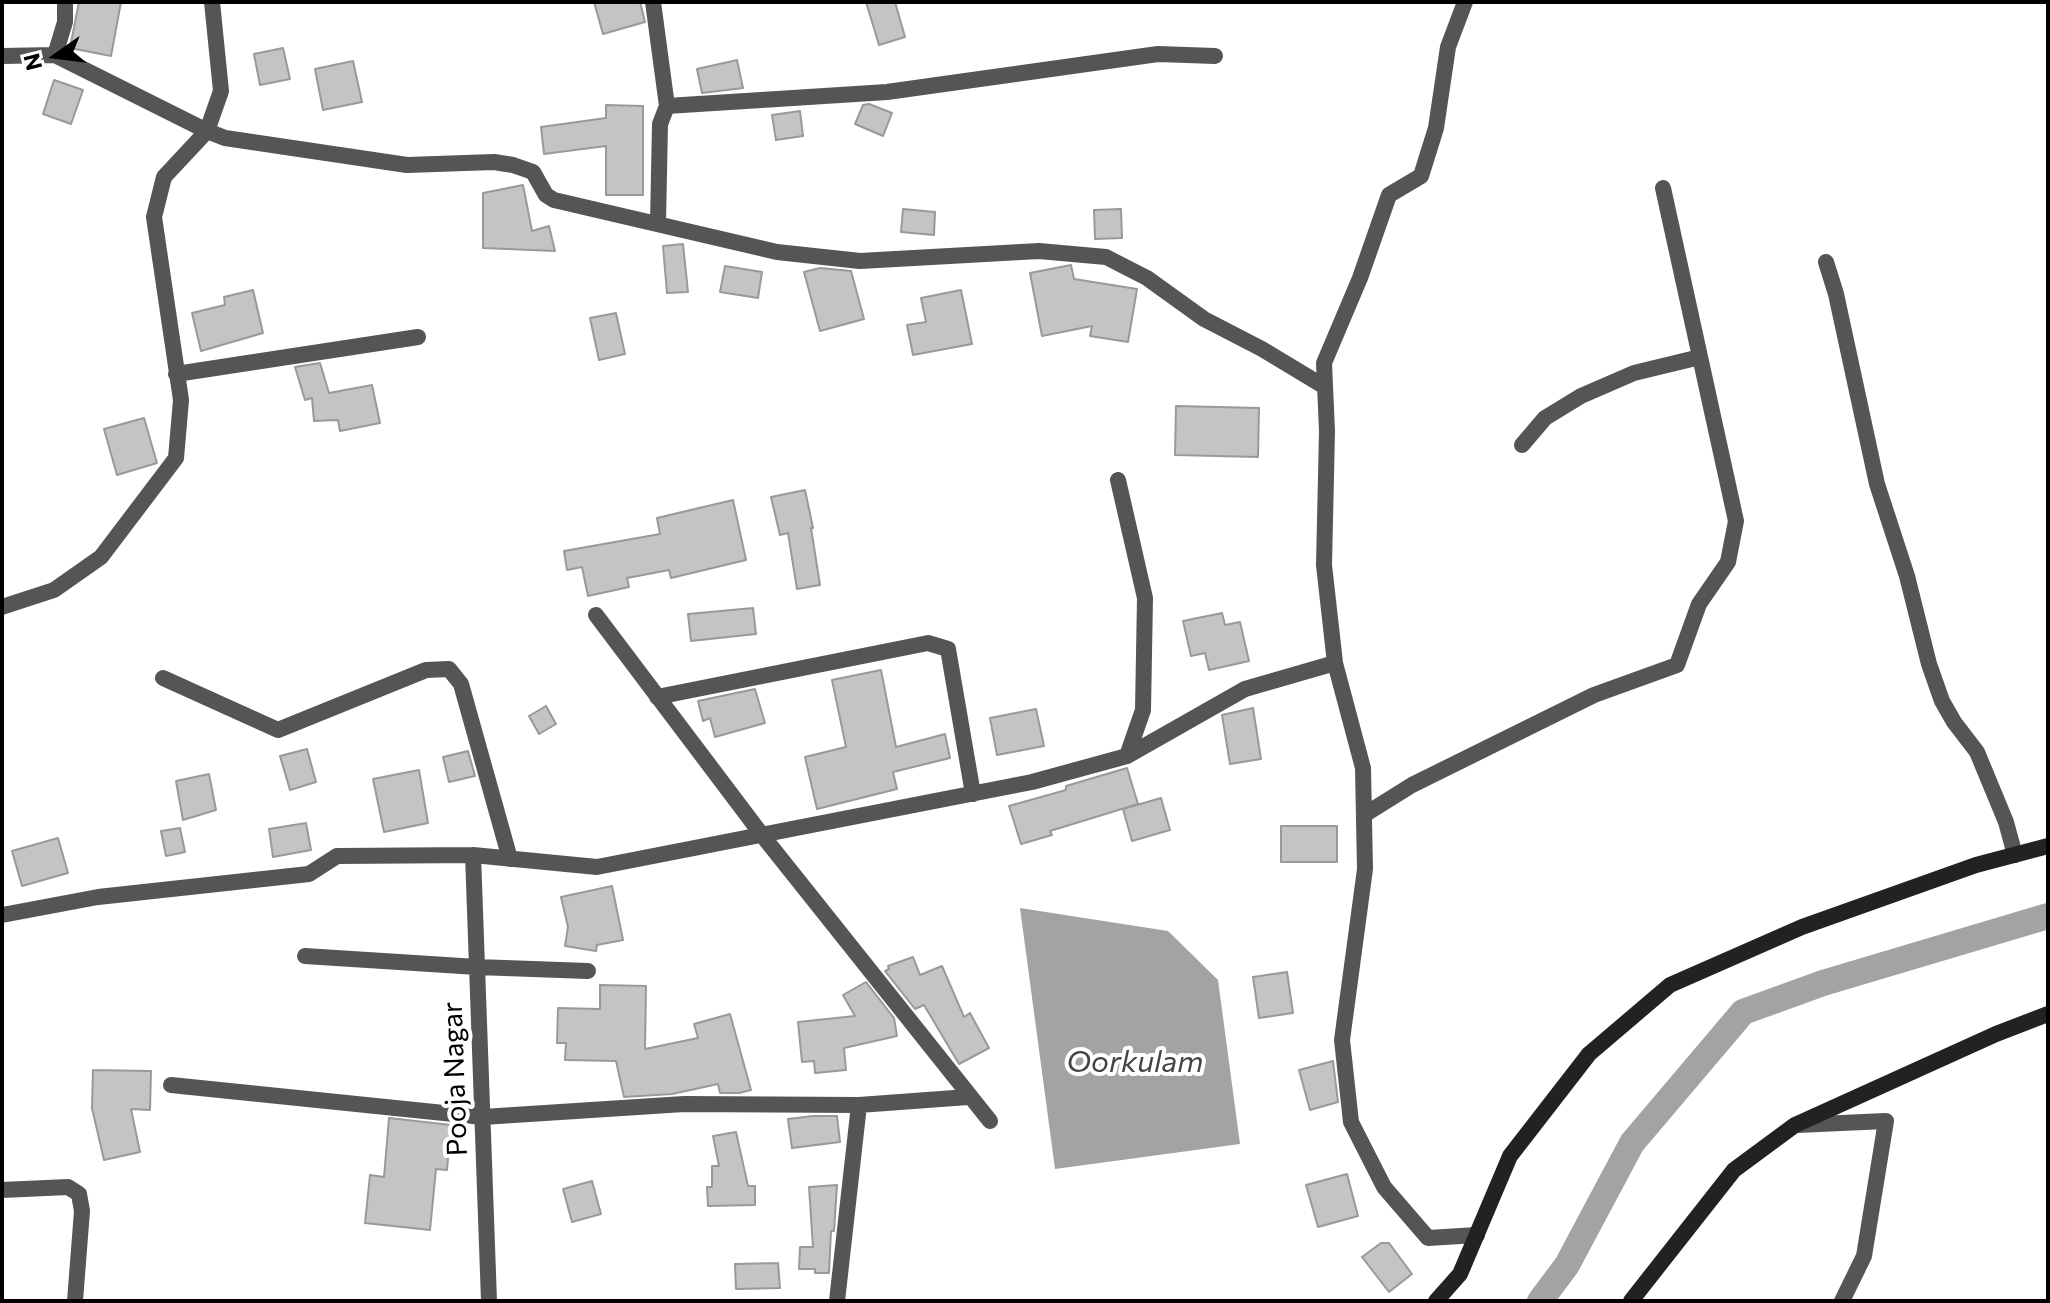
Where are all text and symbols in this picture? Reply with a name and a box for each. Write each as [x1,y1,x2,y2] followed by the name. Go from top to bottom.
[16,16,96,96] north arrow
[17,51,47,73] text: N
[436,1001,474,1157] street label: Pooja Nagar
[1067,1044,1203,1080] water label: Oorkulam

